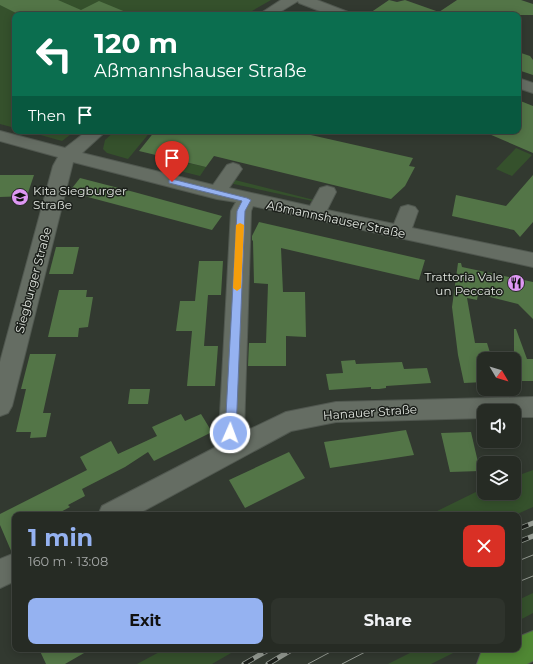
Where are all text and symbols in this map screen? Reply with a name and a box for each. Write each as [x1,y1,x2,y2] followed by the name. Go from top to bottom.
[94,26,178,60] text: 120 m
[28,28,80,80] icon: left
[94,60,307,82] text: Aßmannshauser Straße
[74,104,96,126] icon: arrive
[28,106,66,125] text: Then
[155,141,189,182] pin
[161,147,183,169] icon: arrive
[33,183,127,212] place label: Kita Siegburger Straße
[10,187,30,207] school or university icon: Kita Siegburger Straße
[265,197,407,241] street label: Aßmannshauser Straße
[12,225,54,335] street label: Siegburger Straße
[425,269,503,298] place label: Trattoria Vale un Peccato
[506,273,526,293] restaurant icon: Trattoria Vale un Peccato
[477,352,521,396] north arrow
[477,352,521,500] map controls
[322,401,418,423] street label: Hanauer Straße
[477,404,521,448] button: sound
[209,412,251,454] position arrow
[477,456,521,500] button: layers
[28,523,93,552] text: 1 min
[463,525,505,567] button: close
[28,553,108,569] text: 160 m · 13:08
[28,598,263,644] button: Exit
[271,598,505,644] button: Share

